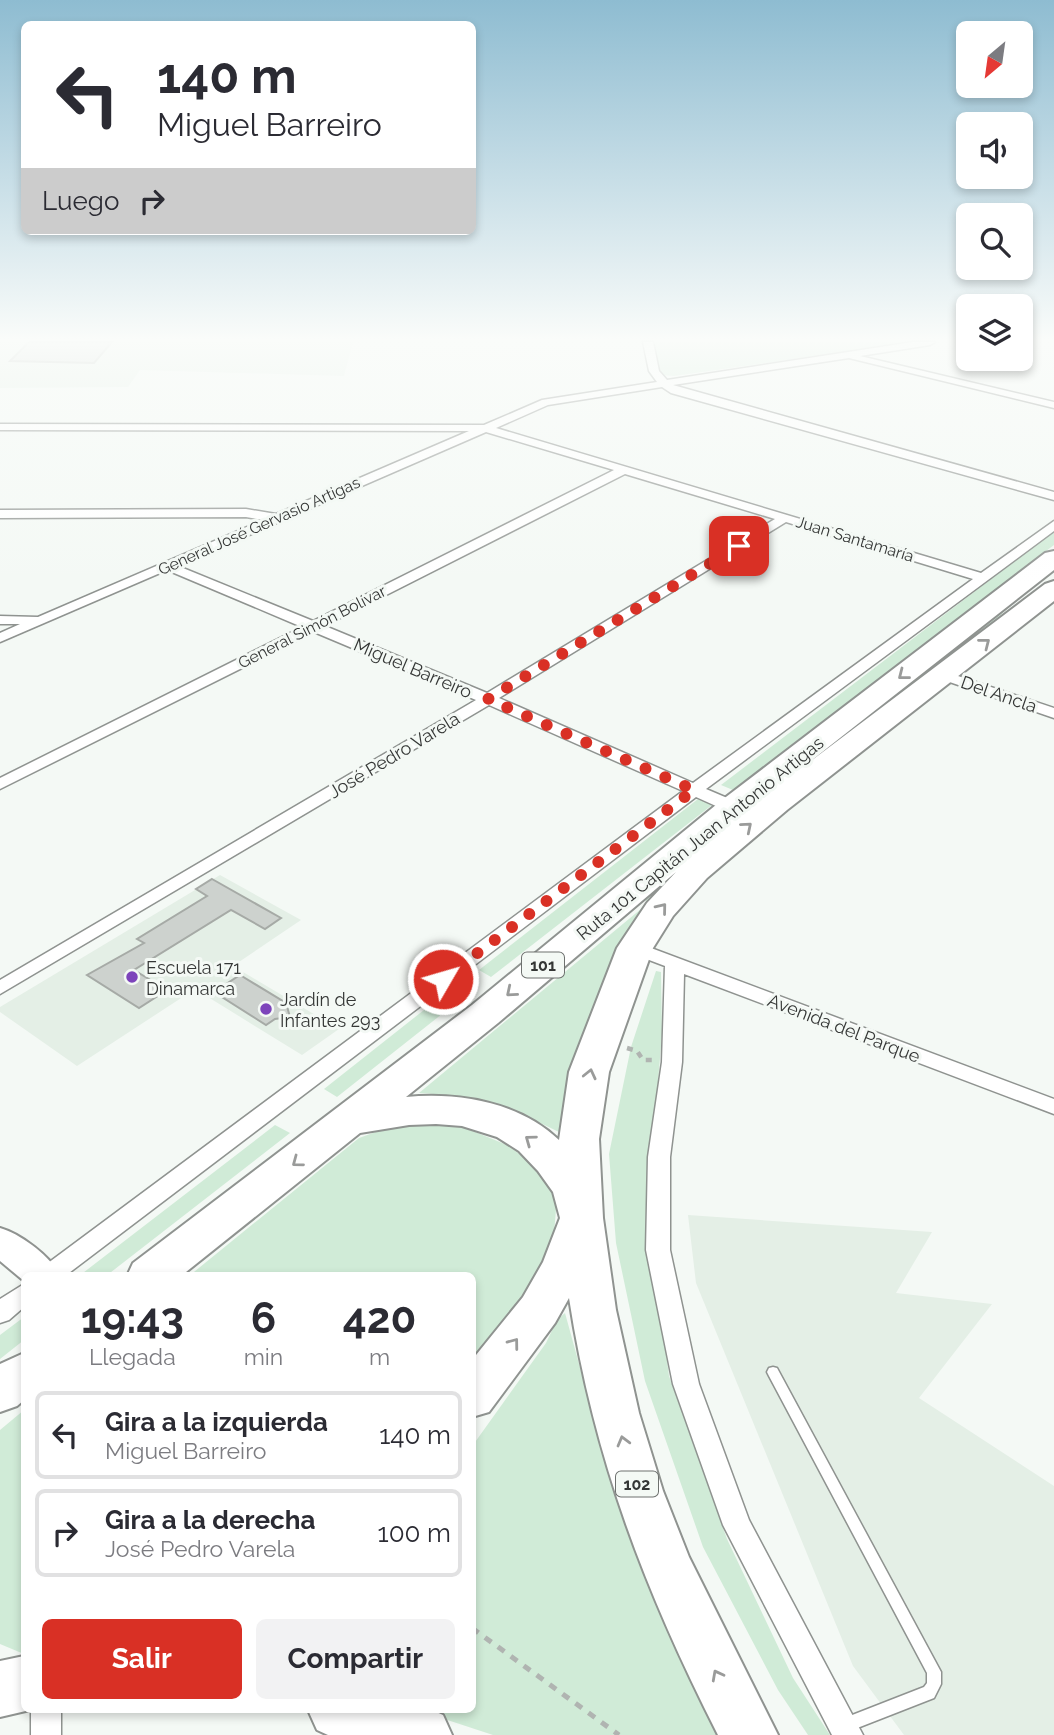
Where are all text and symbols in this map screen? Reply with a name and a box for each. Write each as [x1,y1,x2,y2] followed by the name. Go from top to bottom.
[956,21,1032,98] north arrow
[956,21,1033,371] map controls
[157,47,297,104] text: 140 m
[42,49,133,140] icon: left
[157,106,382,143] text: Miguel Barreiro
[956,112,1033,189] button: sound
[133,182,171,220] icon: right
[42,186,119,216] text: Luego
[956,203,1033,280] button: search
[956,294,1033,371] button: layers
[155,473,363,579] street label: General José Gervasio Artigas
[794,512,916,566] street label: Juan Santamaría
[709,516,769,576] pin
[720,527,758,565] icon: arrive
[235,581,389,673] street label: General Simón Bolívar
[351,634,476,702] street label: Miguel Barreiro
[978,639,990,652] one-way arrow
[899,666,911,679] one-way arrow
[958,671,1040,717] street label: Del Ancla
[325,708,463,802] street label: José Pedro Varela
[572,732,828,944] street label: Ruta 101 Capitán Juan Antonio Artigas
[738,823,751,835] one-way arrow
[654,903,666,916] one-way arrow
[406,942,480,1016] position arrow
[522,953,564,978] road number: 101
[146,957,241,999] place label: Escuela 171 Dinamarca
[124,969,140,985] marker: Escuela 171 Dinamarca
[507,984,520,996] one-way arrow
[280,989,380,1031] place label: Jardín de Infantes 293
[765,989,924,1067] street label: Avenida del Parque
[258,1001,274,1017] marker: Jardín de Infantes 293
[582,1068,596,1080] one-way arrow
[525,1136,538,1149] one-way arrow
[292,1154,305,1166] one-way arrow
[81,1294,184,1343] text: 19:43
[251,1294,276,1343] text: 6
[343,1294,416,1343] text: 420
[506,1338,519,1351] one-way arrow
[89,1343,176,1370] text: Llegada
[244,1343,283,1370] text: min
[369,1343,390,1370] text: m
[105,1407,328,1437] text: Gira a la izquierda
[46,1416,84,1454] icon: left
[379,1420,451,1450] text: 140 m
[617,1436,631,1448] one-way arrow
[105,1437,267,1464] text: Miguel Barreiro
[616,1472,658,1496] road number: 102
[105,1505,315,1535] text: Gira a la derecha
[46,1514,84,1552] icon: right
[378,1518,451,1548] text: 100 m
[105,1535,295,1562] text: José Pedro Varela
[42,1619,242,1699] button: Salir
[256,1619,455,1699] button: Compartir
[712,1670,725,1682] one-way arrow

